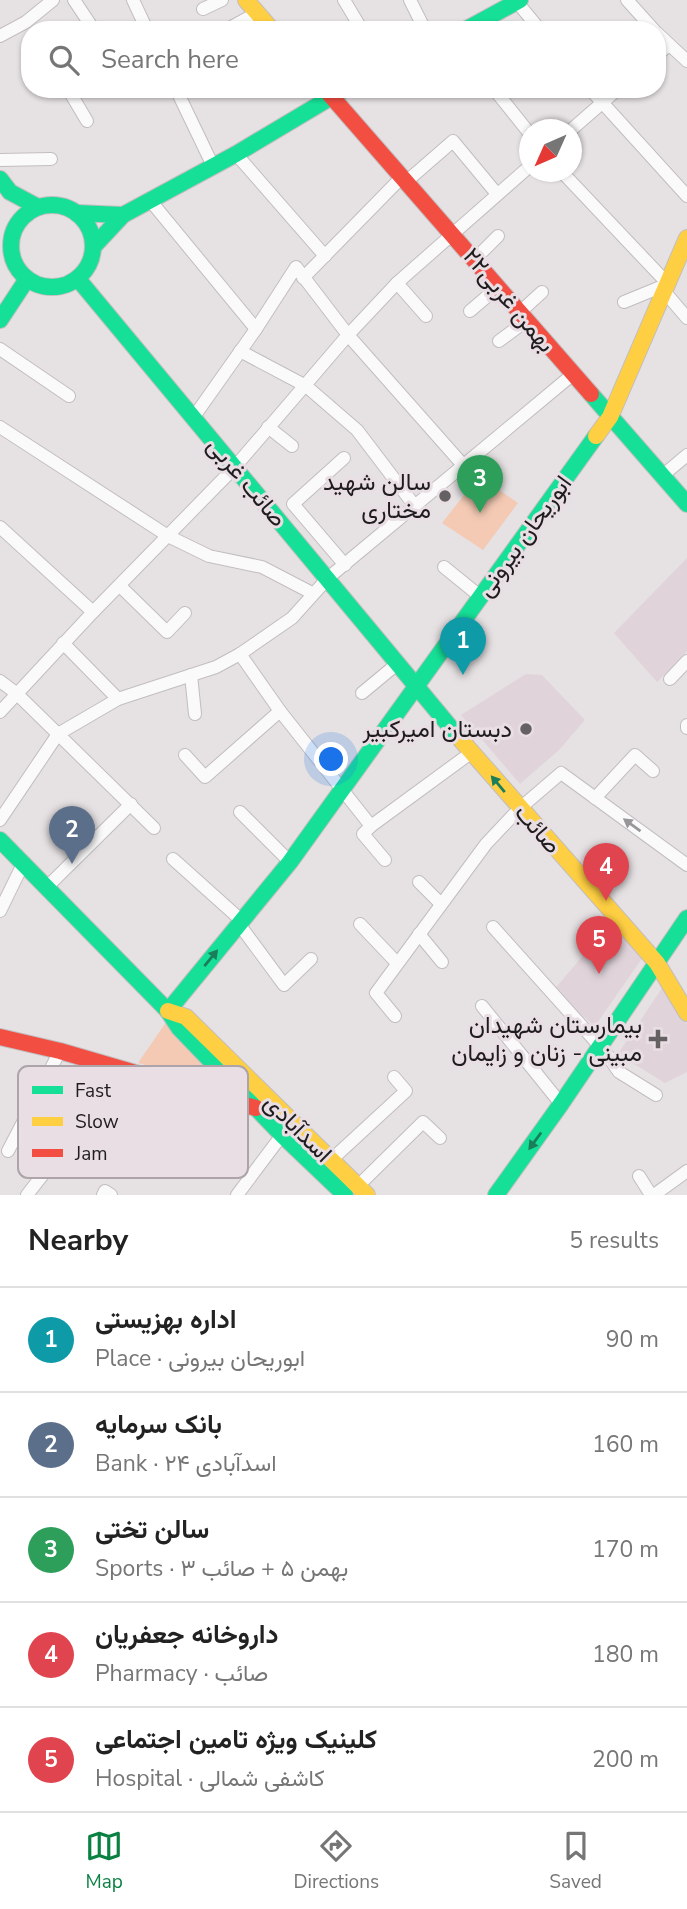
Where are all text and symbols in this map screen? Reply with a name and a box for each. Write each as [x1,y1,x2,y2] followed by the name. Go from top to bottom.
[21,21,666,98] search box
[45,41,83,79] icon: search
[101,42,239,77] text: Search here
[519,119,582,182] north arrow
[456,241,562,359] street label: ۲۲بهمن غربی
[200,430,294,534] street label: صائب غربی
[457,455,503,513] pin: 3
[323,466,431,526] place label: سالن شهید مختاری
[469,469,579,603] street label: ابوریحان بیرونی
[437,488,453,504] marker: سالن شهید مختاری
[440,617,486,675] pin: 1
[362,713,512,745] place label: دبستان امیرکبیر
[518,721,534,737] marker: دبستان امیرکبیر
[314,742,348,776] your location
[491,775,506,792] one-way arrow
[508,797,568,861] street label: صائب
[49,806,95,864] pin: 2
[623,818,641,832] one-way arrow
[583,843,629,901] pin: 4
[576,916,622,974] pin: 5
[203,949,218,966] one-way arrow
[451,1009,642,1069] place label: بیمارستان شهیدان مبینی - زنان و زایمان
[648,1029,668,1049] marker: بیمارستان شهیدان مبینی - زنان و زایمان
[18,1066,248,1178] legend
[75,1078,111,1104] text: Fast
[257,1087,339,1169] street label: اسدآبادی
[75,1109,119,1135] text: Slow
[528,1132,542,1150] one-way arrow
[74,1141,108,1167] text: Jam
[28,1220,128,1261] text: Nearby
[569,1225,659,1256] text: 5 results
[95,1302,236,1337] text: اداره بهزیستی
[44,1324,58,1355] text: 1
[606,1324,659,1355] text: 90 m
[95,1343,305,1374] text: Place · ابوریحان بیرونی
[95,1407,222,1442] text: بانک سرمایه
[44,1429,58,1460] text: 2
[592,1429,659,1460] text: 160 m
[95,1448,277,1479] text: Bank · اسدآبادی ۲۴
[95,1512,209,1547] text: سالن تختی
[44,1534,58,1565] text: 3
[592,1534,659,1565] text: 170 m
[95,1553,348,1584] text: Sports · بهمن ۵ + صائب ۳
[95,1617,279,1652] text: داروخانه جعفریان
[44,1639,58,1670] text: 4
[592,1639,659,1670] text: 180 m
[95,1658,268,1689] text: Pharmacy · صائب
[95,1722,377,1757] text: کلینیک ویژه تامین اجتماعی
[44,1744,58,1775] text: 5
[592,1744,659,1775] text: 200 m
[95,1763,325,1794] text: Hospital · کاشفی شمالی
[85,1827,123,1895] tab: Map
[293,1827,379,1895] tab: Directions
[549,1827,602,1895] tab: Saved

